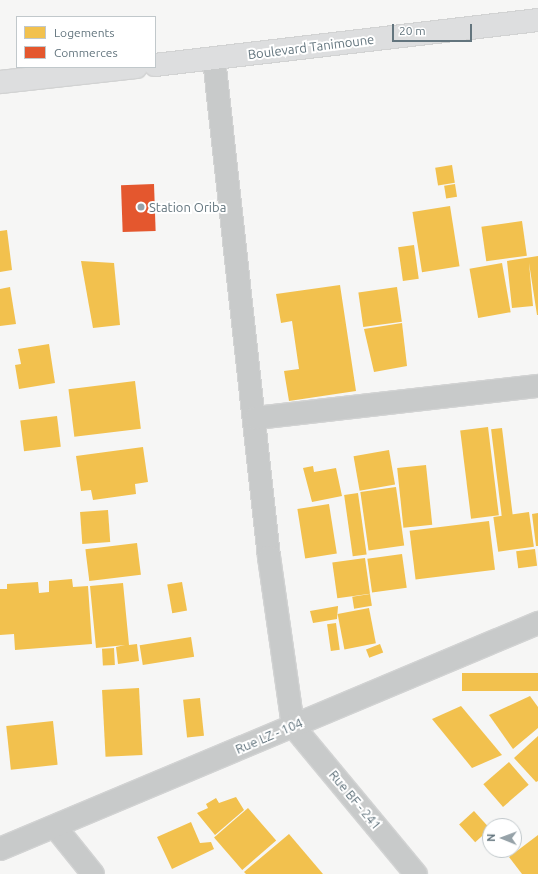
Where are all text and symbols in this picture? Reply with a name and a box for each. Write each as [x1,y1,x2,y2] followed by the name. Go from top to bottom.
[16,16,156,68] legend
[394,16,474,42] scale bar
[399,24,426,37] text: 20 m
[54,26,114,39] text: Logements
[247,32,375,62] street label: Boulevard Tanimoune
[54,46,118,59] text: Commerces
[149,199,226,215] place label: Station Oriba
[136,202,146,212] marker: Station Oriba
[233,715,305,757] street label: Rue LZ - 104
[326,767,384,833] street label: Rue BF - 241
[482,818,522,858] north arrow
[485,834,497,842] text: N

